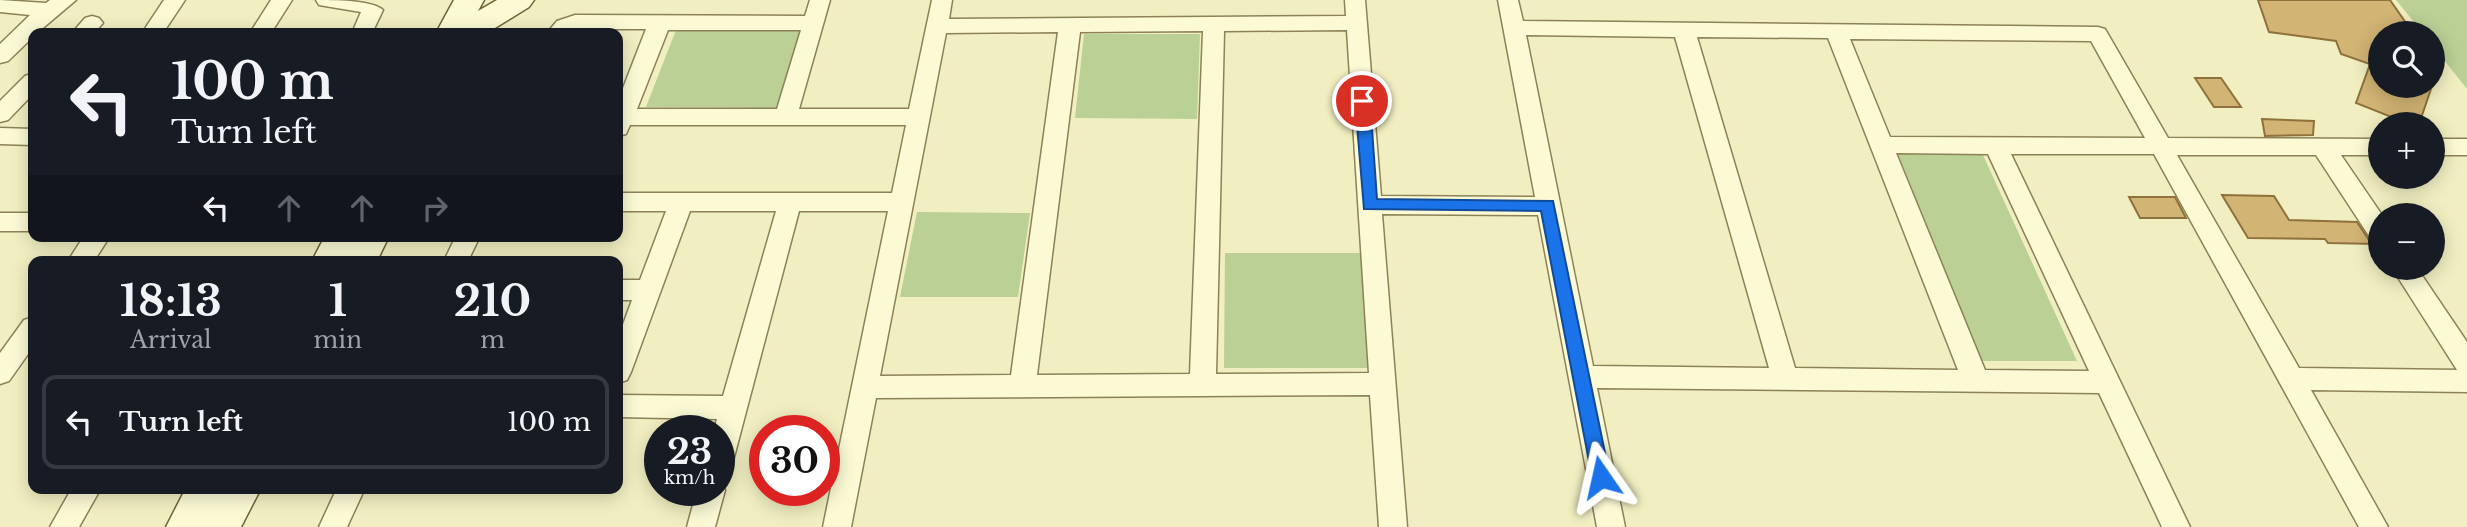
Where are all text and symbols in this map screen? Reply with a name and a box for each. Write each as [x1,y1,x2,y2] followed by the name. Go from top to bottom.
[2368,21,2445,280] map controls
[2368,21,2445,98] button: search
[171,51,334,112] text: 100 m
[56,56,147,147] icon: left
[1332,71,1392,131] pin
[1343,82,1381,120] icon: arrive
[171,112,317,152] text: Turn left
[2368,112,2445,189] button: +
[197,189,235,227] icon: left
[270,189,308,227] icon: ahead
[343,189,381,227] icon: ahead
[416,189,454,227] icon: right
[2368,203,2445,280] button: −
[120,275,222,327] text: 18:13
[329,275,347,327] text: 1
[454,275,531,327] text: 210
[130,326,212,354] text: Arrival
[314,326,362,354] text: min
[480,326,505,354] text: m
[60,403,98,441] icon: left
[119,406,243,438] text: Turn left
[507,406,591,438] text: 100 m
[749,415,840,506] speed limit sign: 30
[667,430,712,473] text: 23
[1564,440,1638,514] position arrow
[664,467,715,489] text: km/h

